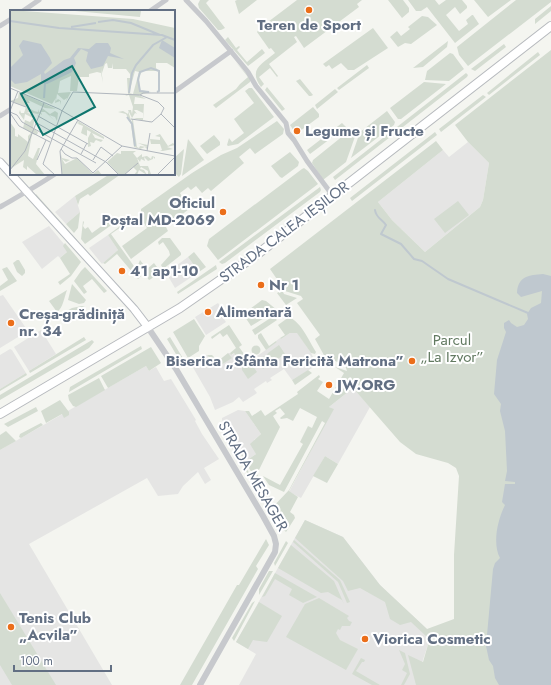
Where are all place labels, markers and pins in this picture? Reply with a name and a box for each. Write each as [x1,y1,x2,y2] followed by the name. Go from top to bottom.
[304,5,314,15] marker: Teren de Sport
[257,14,361,36] place label: Teren de Sport
[305,120,424,142] place label: Legume și Fructe
[292,126,302,136] marker: Legume și Fructe
[101,192,215,231] place label: Oficiul Poștal MD-2069
[218,207,228,217] marker: Oficiul Poștal MD-2069
[130,260,199,282] place label: 41 ap1-10
[117,266,127,276] marker: 41 ap1-10
[269,274,299,296] place label: Nr 1
[256,280,266,290] marker: Nr 1
[215,301,292,323] place label: Alimentară
[19,303,125,342] place label: Creșa-grădiniță nr. 34
[203,307,213,317] marker: Alimentară
[6,318,16,328] marker: Creșa-grădiniță nr. 34
[166,350,404,372] place label: Biserica „Sfânta Fericită Matrona”
[407,356,417,366] marker: Biserica „Sfânta Fericită Matrona”
[334,374,396,396] place label: JW.ORG
[324,380,334,390] marker: JW.ORG
[19,607,91,646] place label: Tenis Club „Acvila”
[6,622,16,632] marker: Tenis Club „Acvila”
[372,628,491,650] place label: Viorica Cosmetic
[360,634,370,644] marker: Viorica Cosmetic

